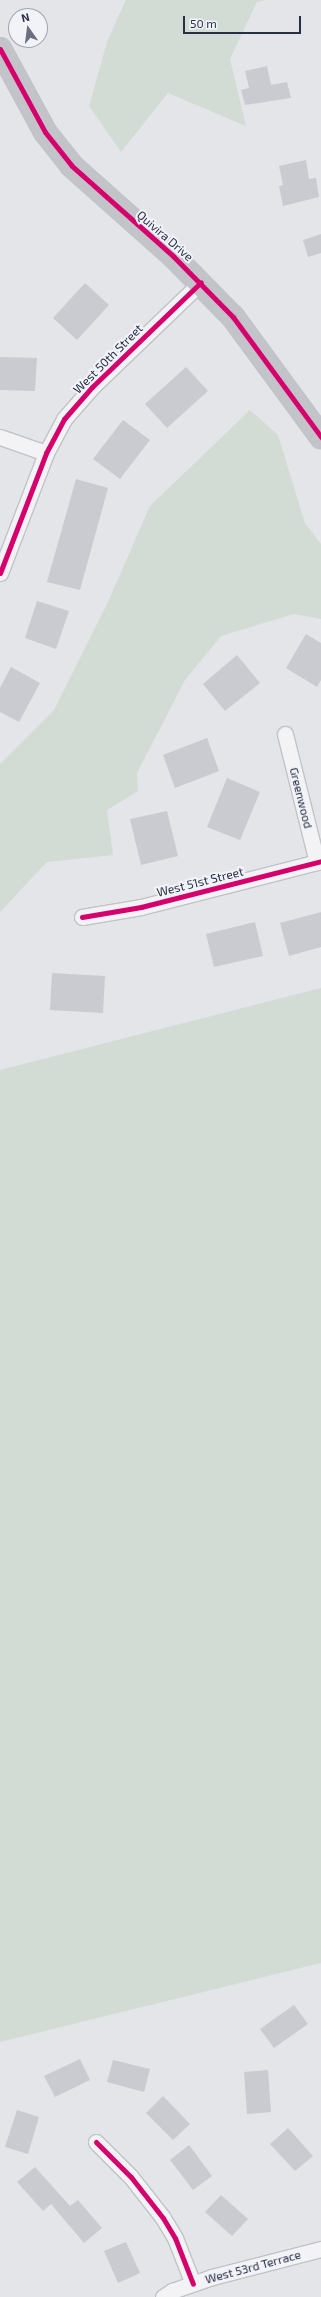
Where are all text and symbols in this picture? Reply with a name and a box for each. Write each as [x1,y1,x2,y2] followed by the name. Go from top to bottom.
[8,8,48,48] north arrow
[185,8,303,34] scale bar
[20,10,31,24] text: N
[190,16,217,30] text: 50 m
[134,208,196,264] street label: Quivira Drive
[70,321,146,397] street label: West 50th Street
[286,766,316,830] street label: Greenwood
[155,864,245,900] street label: West 51st Street
[203,2247,303,2287] street label: West 53rd Terrace

